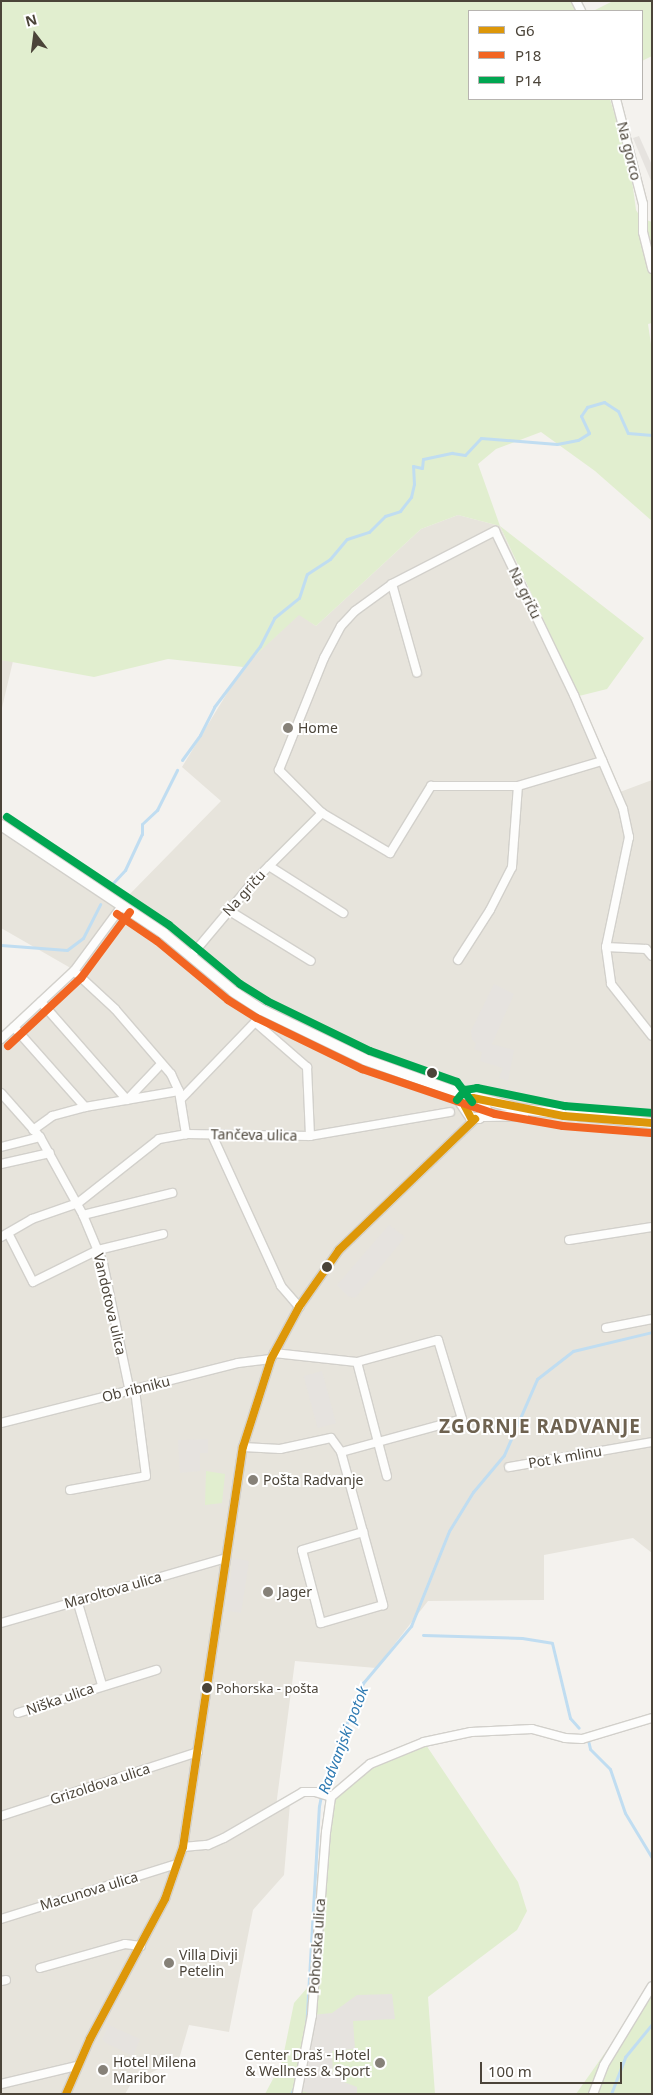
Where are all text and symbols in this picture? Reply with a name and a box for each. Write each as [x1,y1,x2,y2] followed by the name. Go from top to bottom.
[23,9,39,31] text: N
[10,10,60,60] north arrow
[468,10,643,100] legend
[515,20,535,40] text: G6
[515,45,541,65] text: P18
[515,70,541,90] text: P14
[614,120,644,182] street label: Na gorco
[505,564,545,622] street label: Na griču
[298,720,338,736] place label: Home
[282,722,294,734] marker: Home
[219,867,269,919] street label: Na griču
[427,1068,437,1078] unlabelled marker
[211,1126,297,1144] street label: Tančeva ulica
[90,1251,130,1357] street label: Vandotova ulica
[322,1262,332,1272] unlabelled marker
[100,1372,172,1406] street label: Ob ribniku
[437,1416,643,1438] district label: ZGORNJE RADVANJE
[527,1442,603,1472] street label: Pot k mlinu
[263,1472,363,1488] place label: Pošta Radvanje
[247,1474,259,1486] marker: Pošta Radvanje
[62,1568,164,1612] street label: Maroltova ulica
[278,1584,312,1600] place label: Jager
[262,1586,274,1598] marker: Jager
[24,1680,96,1718] street label: Niška ulica
[216,1680,318,1696] place label: Pohorska - pošta
[202,1683,212,1693] marker: Pohorska - pošta
[314,1684,372,1796] water label: Radvanjski potok
[48,1760,152,1808] street label: Grizoldova ulica
[38,1868,140,1914] street label: Macunova ulica
[305,1898,329,1994] street label: Pohorska ulica
[179,1947,238,1980] place label: Villa Divji Petelin
[163,1957,175,1969] marker: Villa Divji Petelin
[245,2047,370,2080] place label: Center Draš - Hotel & Wellness & Sport
[483,2052,626,2084] scale bar
[113,2054,196,2086] place label: Hotel Milena Maribor
[374,2057,386,2069] marker: Center Draš - Hotel & Wellness & Sport
[488,2061,532,2081] text: 100 m
[97,2064,109,2076] marker: Hotel Milena Maribor

